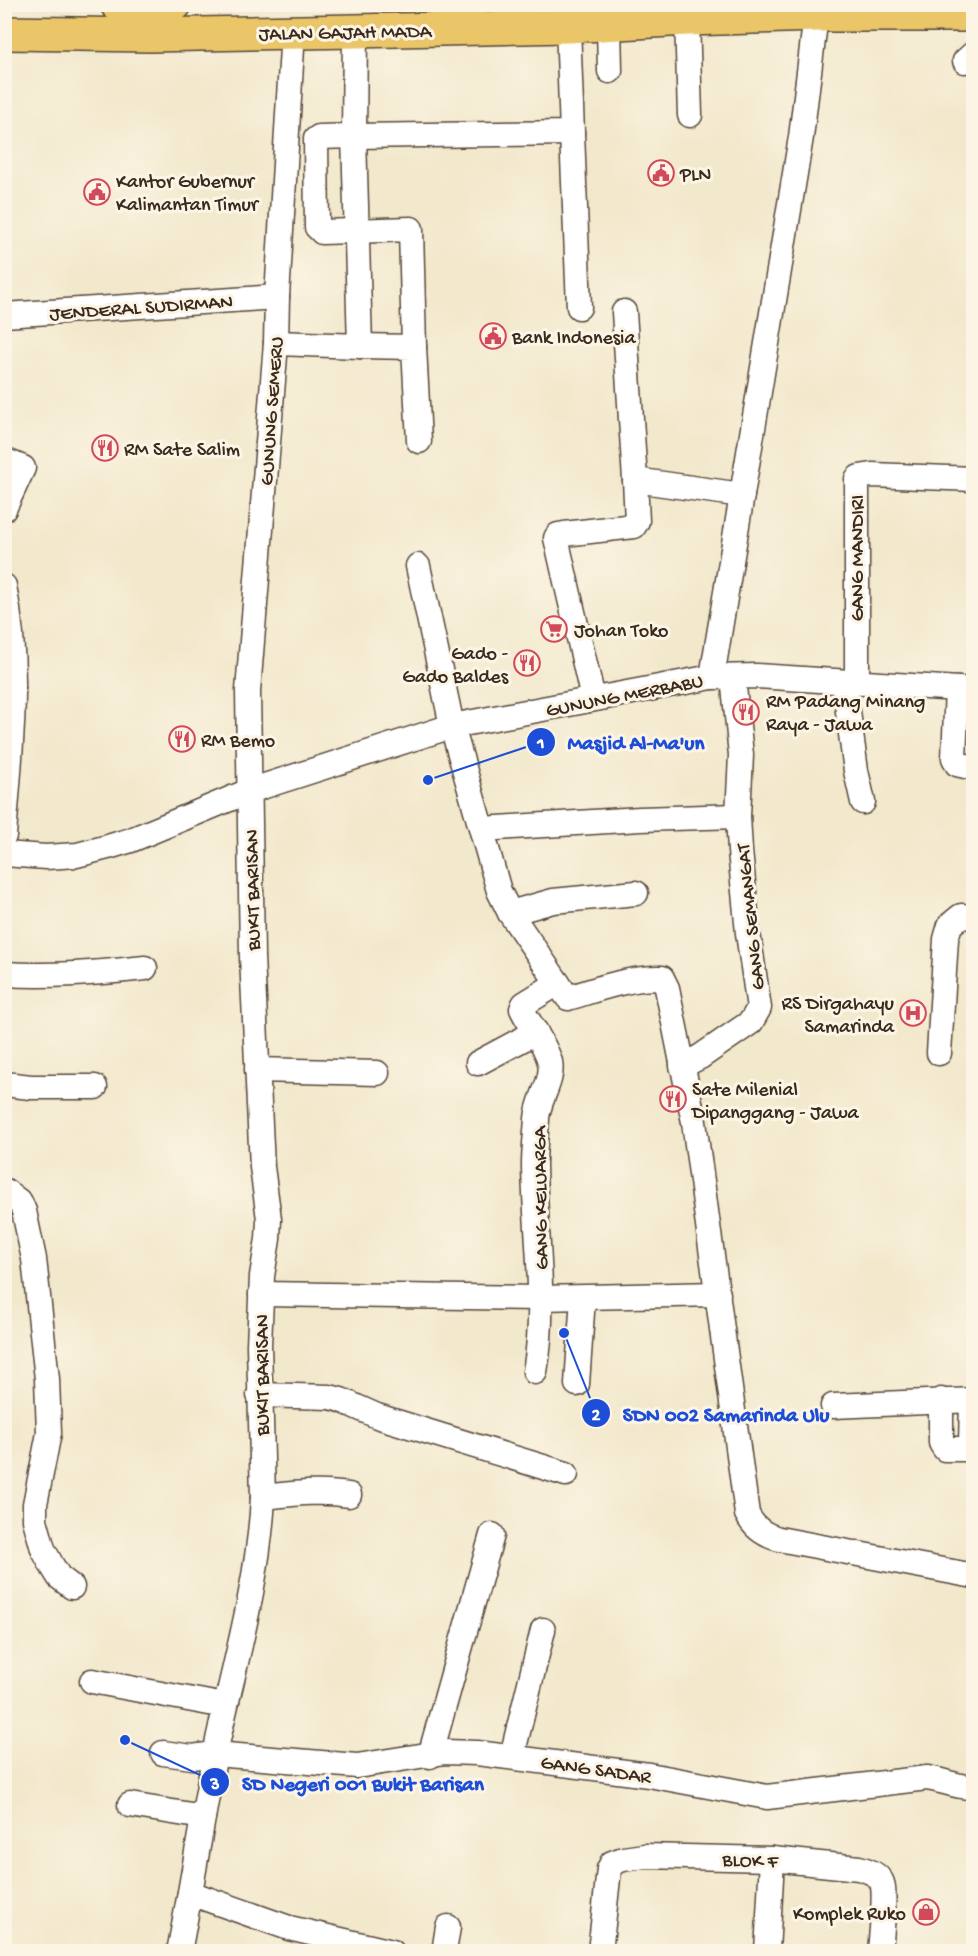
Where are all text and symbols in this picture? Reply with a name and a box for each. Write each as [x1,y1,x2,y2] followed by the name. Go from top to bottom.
[258,21,433,48] street label: JALAN GAJAH MADA
[646,158,676,188] public building icon: PLN
[679,165,711,188] place label: PLN
[116,172,260,218] place label: Kantor Gubernur Kalimantan Timur
[82,177,112,207] public building icon: Kantor Gubernur Kalimantan Timur
[49,292,234,327] street label: JENDERAL SUDIRMAN
[478,321,508,351] public building icon: Bank Indonesia
[511,328,636,351] place label: Bank Indonesia
[257,336,290,487] street label: GUNUNG SEMERU
[90,433,120,463] restaurant icon: RM Sate Salim
[124,440,240,463] place label: RM Sate Salim
[848,495,871,621] street label: GANG MANDIRI
[539,614,569,644] supermarket icon: Johan Toko
[574,621,668,644] place label: Johan Toko
[402,644,509,690] place label: Gado - Gado Baldes
[512,648,542,678] restaurant icon: Gado - Gado Baldes
[544,671,705,724] street label: GUNUNG MERBABU
[766,692,925,738] place label: RM Padang Minang Raya - Jawa
[731,697,761,727] restaurant icon: RM Padang Minang Raya - Jawa
[526,723,717,762] callout: Masjid Al-Ma'un
[167,724,197,754] restaurant icon: RM Bemo
[201,731,275,754] place label: RM Bemo
[568,733,705,758] text: Masjid Al-Ma'un
[536,734,545,755] text: 1
[242,829,267,952] street label: BUKIT BARISAN
[733,841,772,991] street label: GANG SEMANGAT
[782,994,895,1040] place label: RS Dirgahayu Samarinda
[898,998,928,1028] hospital icon: RS Dirgahayu Samarinda
[690,1080,860,1126] place label: Sate Milenial Dipanggang - Jawa
[658,1084,688,1114] restaurant icon: Sate Milenial Dipanggang - Jawa
[530,1125,555,1270] street label: GANG KELUARGA
[253,1314,276,1437] street label: BUKIT BARISAN
[581,1394,842,1433] callout: SDN 002 Samarinda Ulu
[623,1405,829,1430] text: SDN 002 Samarinda Ulu
[592,1406,601,1427] text: 2
[539,1752,654,1791] street label: GANG SADAR
[200,1763,496,1802] callout: SD Negeri 001 Bukit Barisan
[242,1774,485,1799] text: SD Negeri 001 Bukit Barisan
[209,1775,220,1796] text: 3
[721,1850,780,1875] street label: BLOK F
[911,1897,941,1927] shop icon: Komplek Ruko
[793,1904,906,1927] place label: Komplek Ruko

